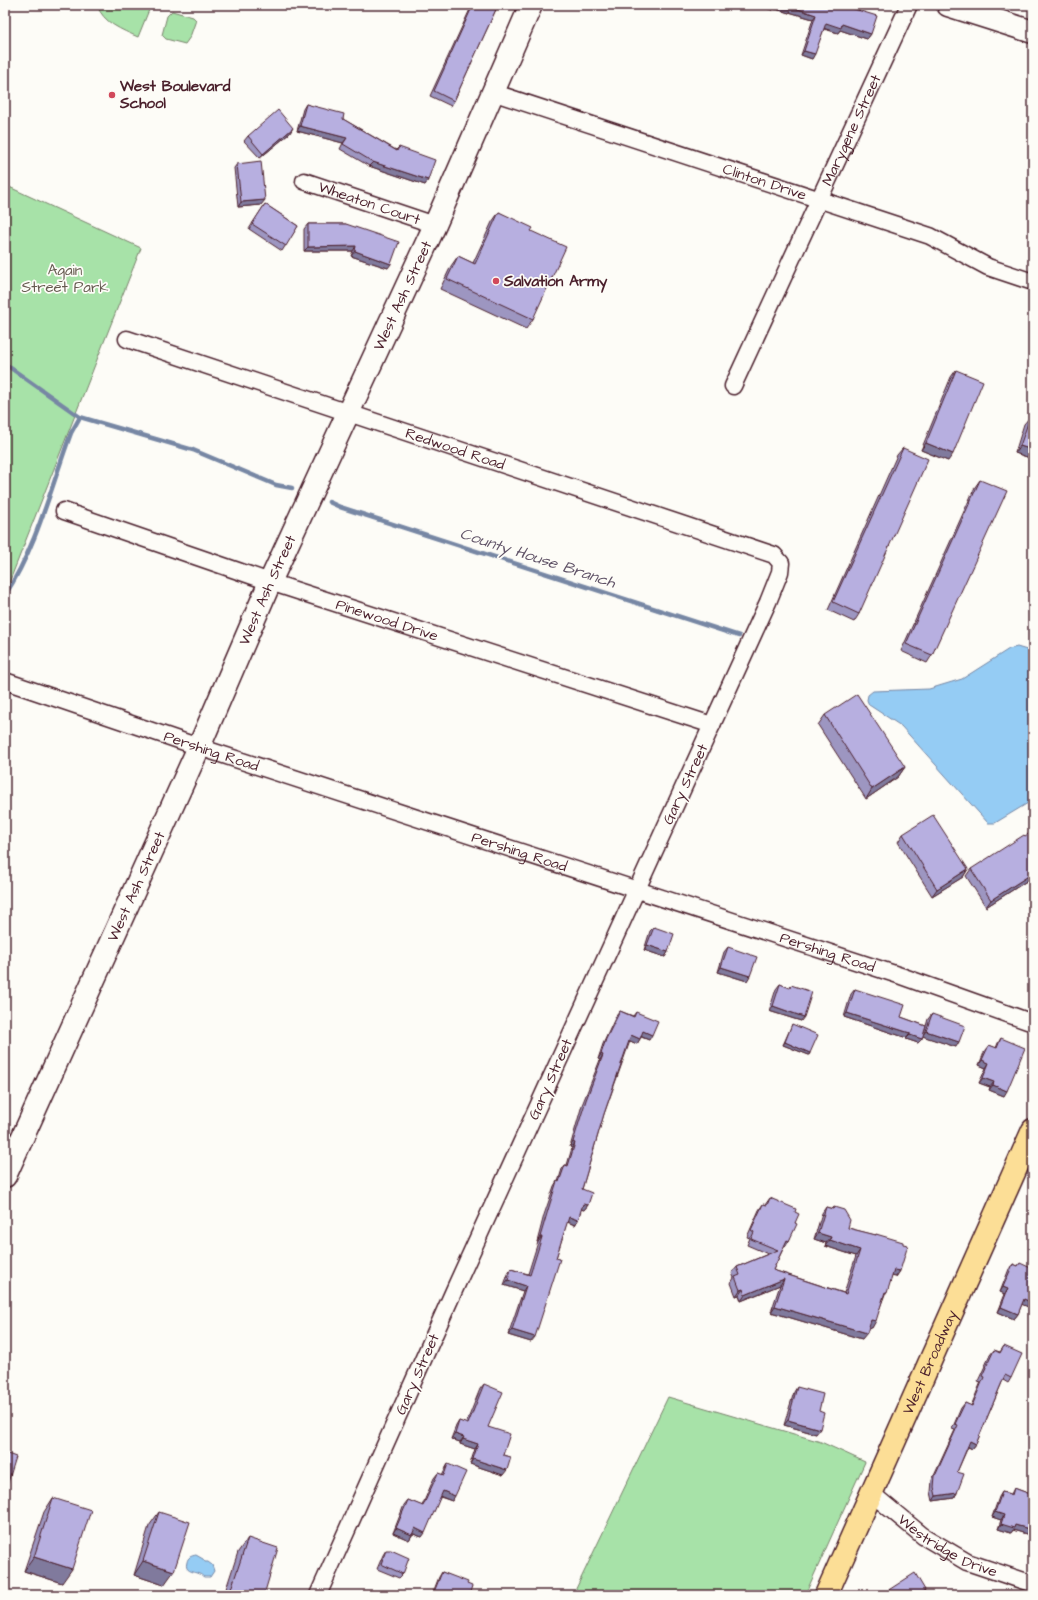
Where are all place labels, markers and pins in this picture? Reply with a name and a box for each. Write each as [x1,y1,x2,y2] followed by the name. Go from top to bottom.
[119,76,231,114] place label: West Boulevard School
[107,90,117,100] marker: West Boulevard School
[503,271,608,293] place label: Salvation Army
[491,276,501,286] marker: Salvation Army

